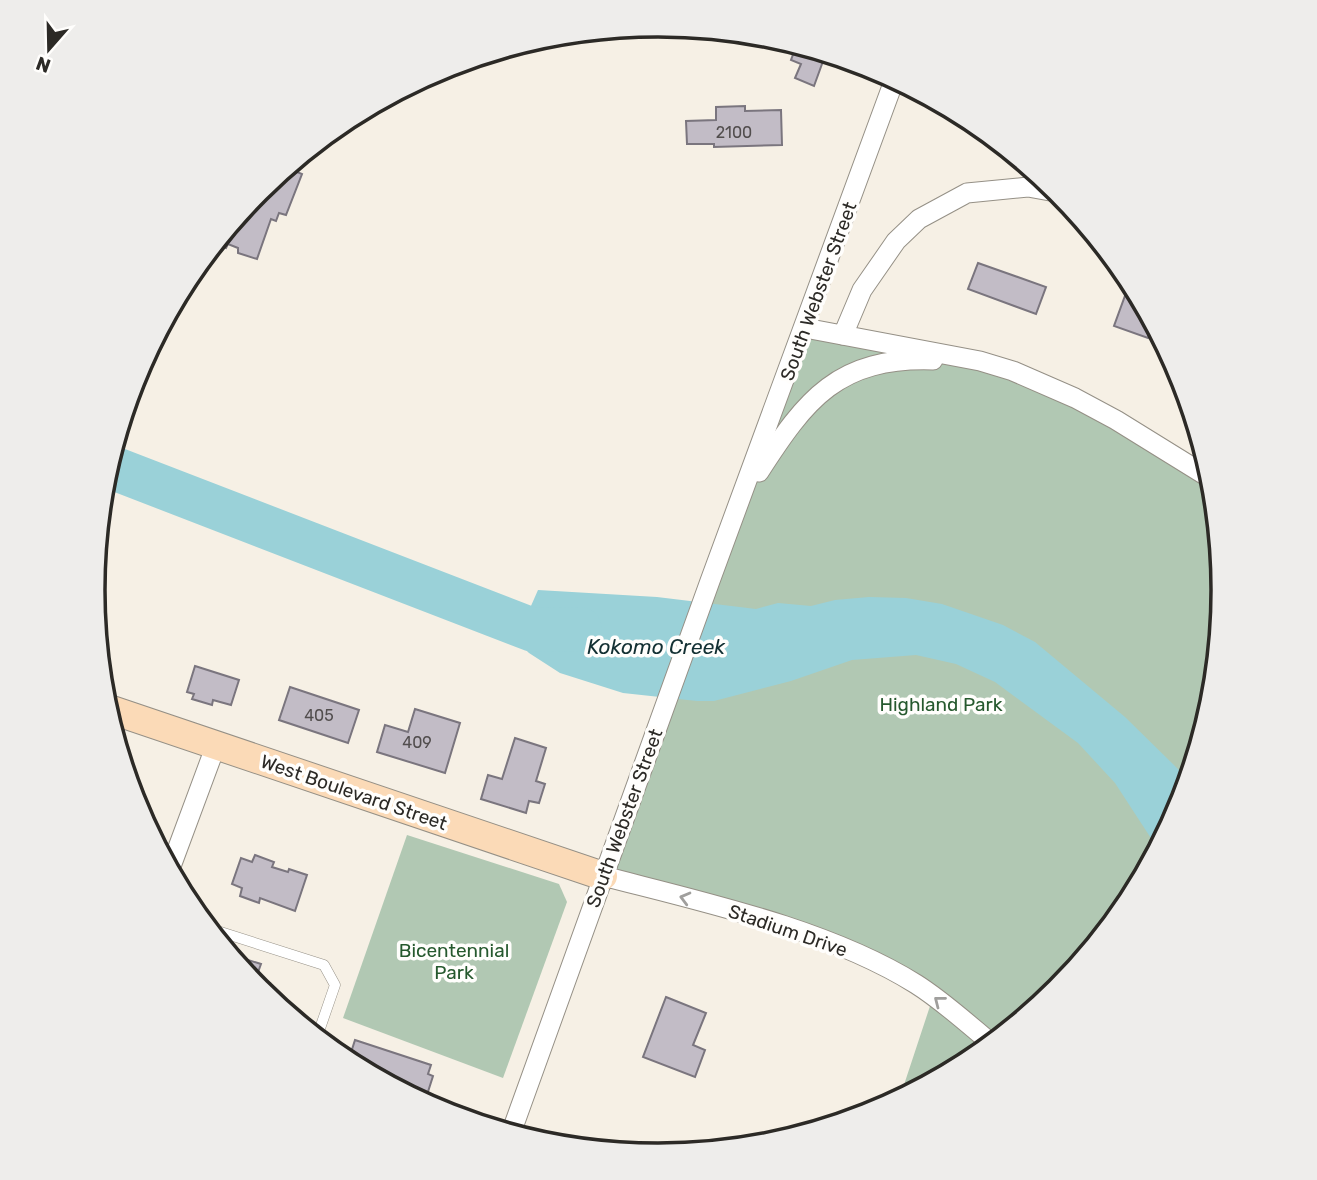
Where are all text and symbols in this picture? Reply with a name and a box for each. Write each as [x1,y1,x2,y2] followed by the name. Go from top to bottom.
[14,14,84,84] north arrow
[33,51,54,78] text: N
[716,123,752,142] house number: 2100
[775,198,862,384] street label: South Webster Street
[587,634,726,659] water label: Kokomo Creek
[879,693,1003,716] park label: Highland Park
[304,706,334,725] house number: 405
[581,725,668,911] street label: South Webster Street
[402,733,432,752] house number: 409
[258,750,451,835] street label: West Boulevard Street
[679,892,691,906] one-way arrow
[725,899,850,962] street label: Stadium Drive
[399,939,509,984] park label: Bicentennial Park
[934,997,947,1010] one-way arrow

